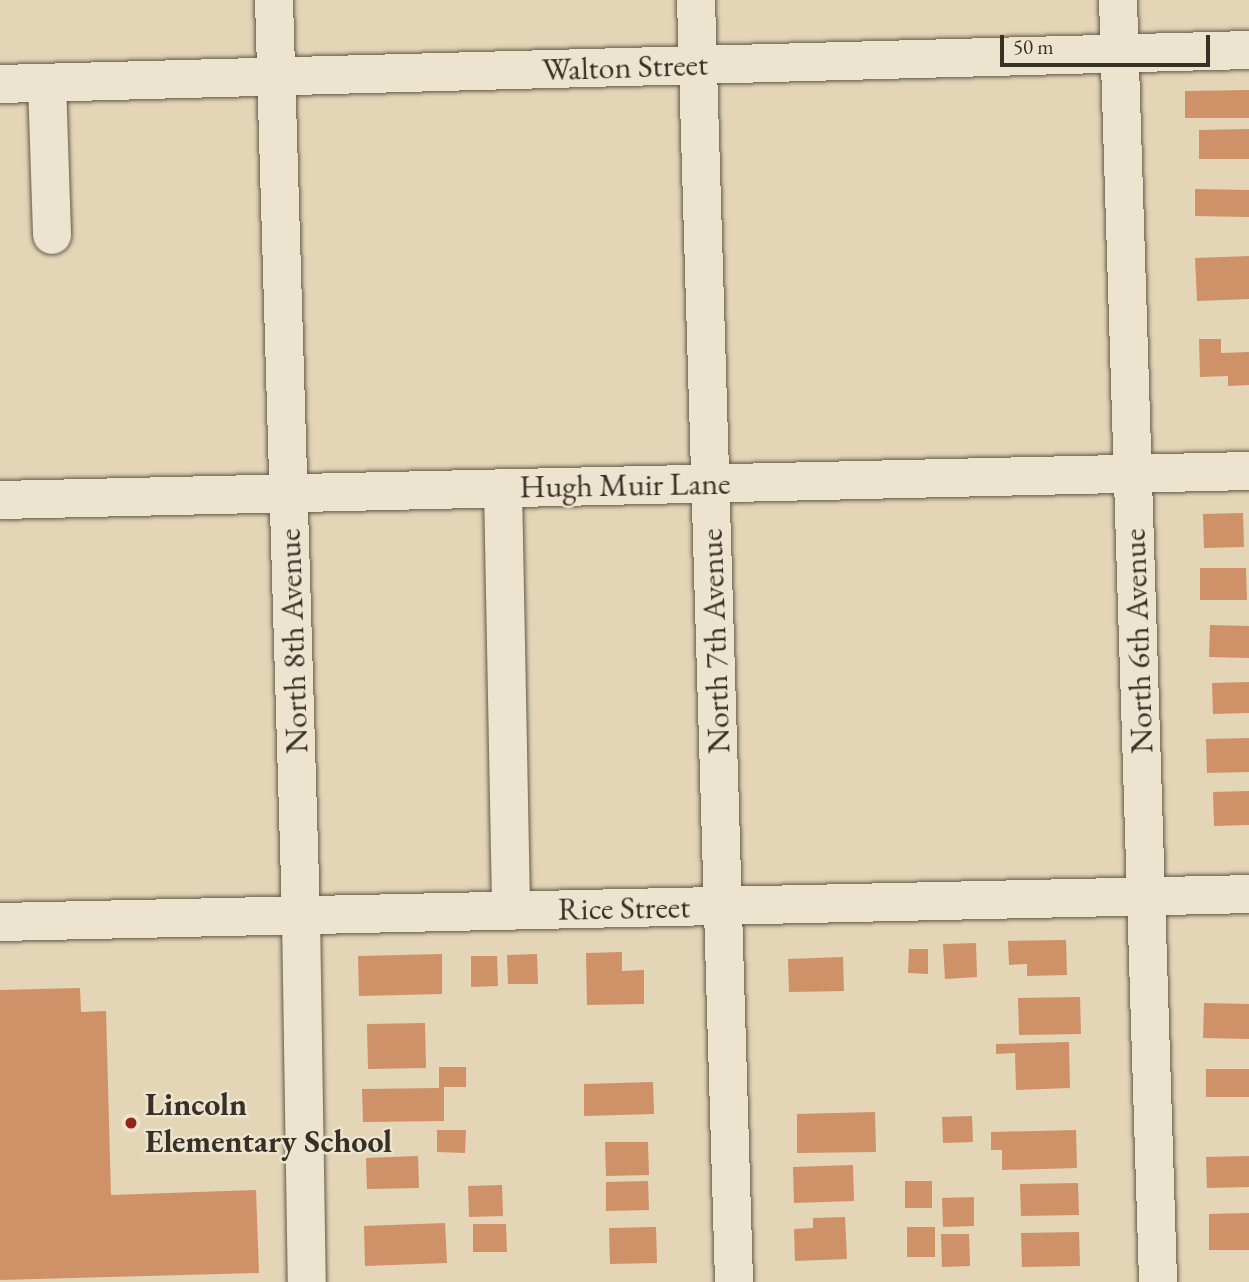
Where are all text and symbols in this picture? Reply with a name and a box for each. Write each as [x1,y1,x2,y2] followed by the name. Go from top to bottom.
[1004,21,1214,65] scale bar
[1013,33,1054,60] text: 50 m
[541,45,709,89] street label: Walton Street
[519,464,731,506] street label: Hugh Muir Lane
[270,528,316,754] street label: North 8th Avenue
[692,528,738,754] street label: North 7th Avenue
[1115,528,1161,754] street label: North 6th Avenue
[558,888,690,928] street label: Rice Street
[145,1086,392,1161] place label: Lincoln Elementary School
[123,1115,139,1131] marker: Lincoln Elementary School

